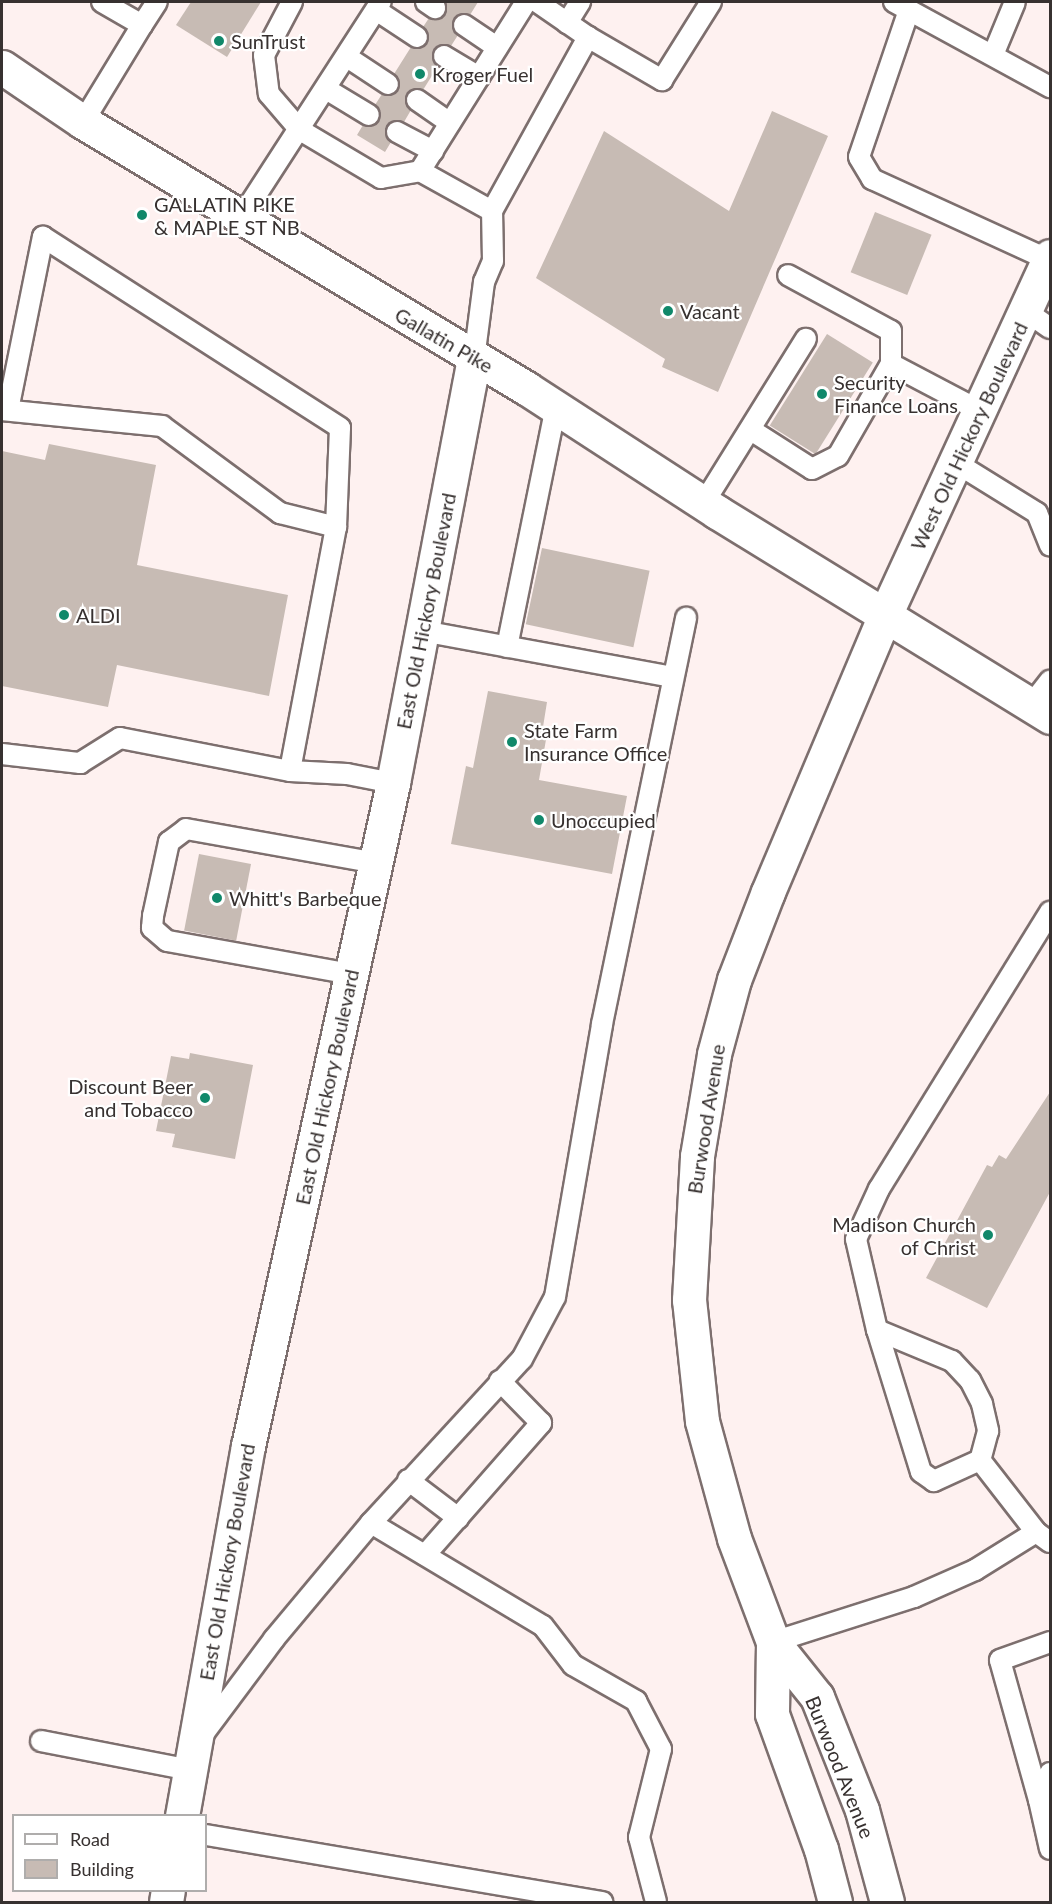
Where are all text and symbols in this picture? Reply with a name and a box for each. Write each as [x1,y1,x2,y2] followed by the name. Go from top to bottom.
[231,29,305,53] place label: SunTrust
[212,34,226,48] marker: SunTrust
[432,62,534,86] place label: Kroger Fuel
[413,67,427,81] marker: Kroger Fuel
[154,192,300,239] place label: GALLATIN PIKE & MAPLE ST NB
[135,208,149,222] marker: GALLATIN PIKE & MAPLE ST NB
[680,299,740,323] place label: Vacant
[391,302,497,378] street label: Gallatin Pike
[661,304,675,318] marker: Vacant
[905,318,1033,554] street label: West Old Hickory Boulevard
[834,371,958,418] place label: Security Finance Loans
[815,387,829,401] marker: Security Finance Loans
[391,491,461,731] street label: East Old Hickory Boulevard
[76,603,121,627] place label: ALDI
[57,608,71,622] marker: ALDI
[524,718,667,765] place label: State Farm Insurance Office
[505,735,519,749] marker: State Farm Insurance Office
[551,808,656,832] place label: Unoccupied
[532,813,546,827] marker: Unoccupied
[229,886,382,910] place label: Whitt's Barbeque
[210,891,224,905] marker: Whitt's Barbeque
[290,967,364,1207] street label: East Old Hickory Boulevard
[682,1042,730,1196] street label: Burwood Avenue
[68,1074,193,1121] place label: Discount Beer and Tobacco
[198,1091,212,1105] marker: Discount Beer and Tobacco
[832,1212,976,1259] place label: Madison Church of Christ
[981,1228,995,1242] marker: Madison Church of Christ
[194,1441,260,1683] street label: East Old Hickory Boulevard
[800,1692,880,1842] street label: Burwood Avenue
[12,1814,207,1892] legend
[70,1828,110,1850] text: Road
[70,1858,134,1880] text: Building

